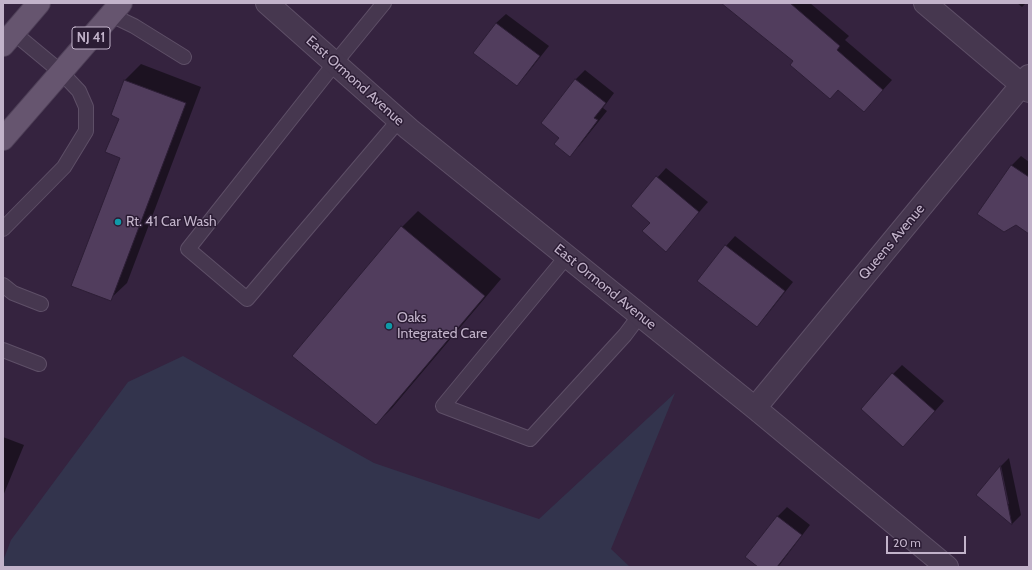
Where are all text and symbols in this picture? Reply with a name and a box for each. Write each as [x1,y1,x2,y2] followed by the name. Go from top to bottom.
[72,27,110,49] road number: NJ 41
[302,32,408,130] street label: East Ormond Avenue
[855,201,929,283] street label: Queens Avenue
[126,214,217,230] place label: Rt. 41 Car Wash
[113,217,123,227] marker: Rt. 41 Car Wash
[551,241,659,333] street label: East Ormond Avenue
[397,310,487,342] place label: Oaks Integrated Care
[384,321,394,331] marker: Oaks Integrated Care
[888,528,968,554] scale bar
[893,535,921,550] text: 20 m

